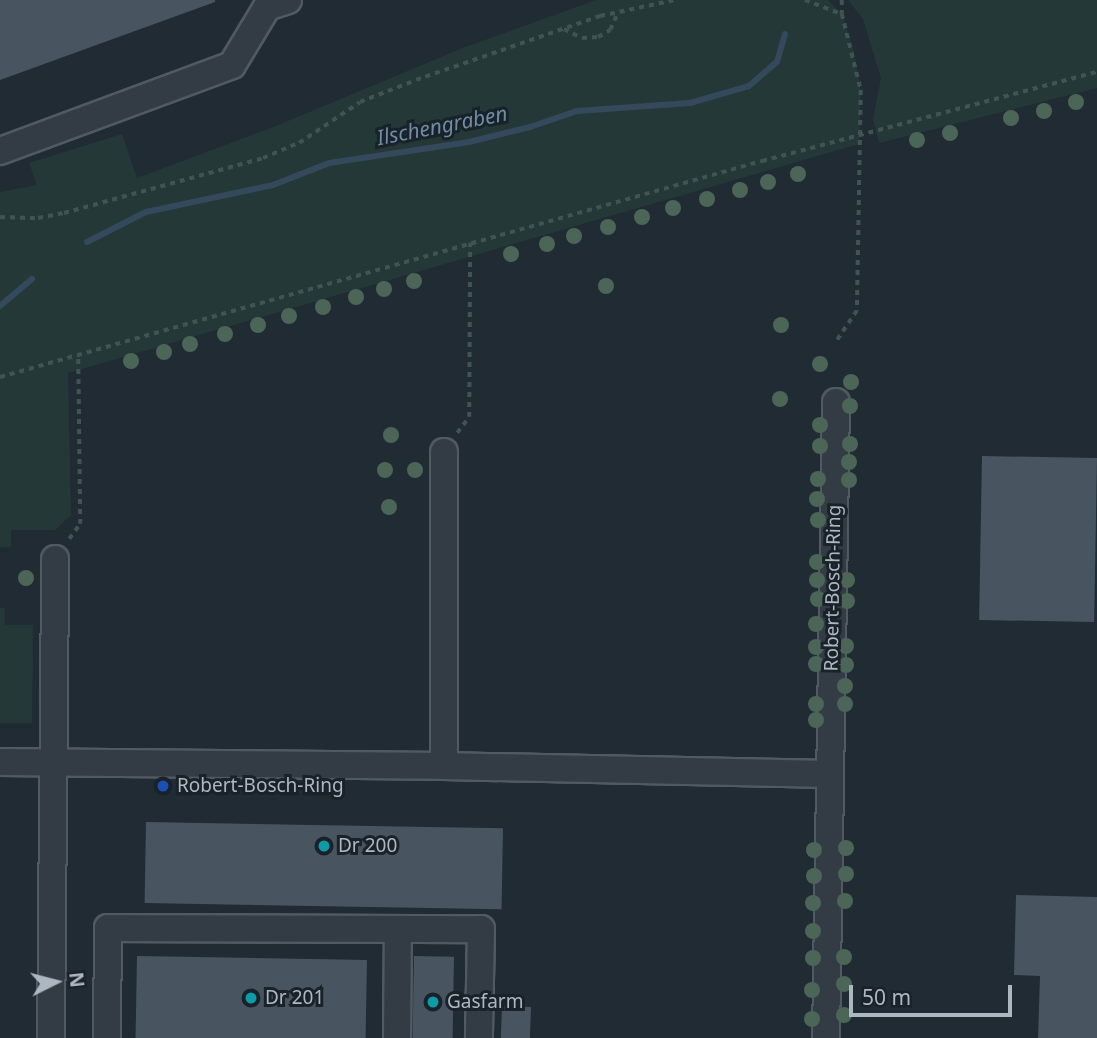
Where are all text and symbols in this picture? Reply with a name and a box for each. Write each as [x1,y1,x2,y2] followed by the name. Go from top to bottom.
[375,100,509,150] water label: Ilschengraben
[820,505,846,671] street label: Robert-Bosch-Ring
[177,775,344,797] place label: Robert-Bosch-Ring
[155,778,171,794] marker: Robert-Bosch-Ring
[338,835,397,857] place label: Dr 200
[316,838,332,854] marker: Dr 200
[21,947,91,1017] north arrow
[63,971,91,989] text: N
[852,972,1015,1016] scale bar
[862,983,911,1011] text: 50 m
[265,987,324,1009] place label: Dr 201
[243,990,259,1006] marker: Dr 201
[447,991,523,1013] place label: Gasfarm
[425,994,441,1010] marker: Gasfarm

